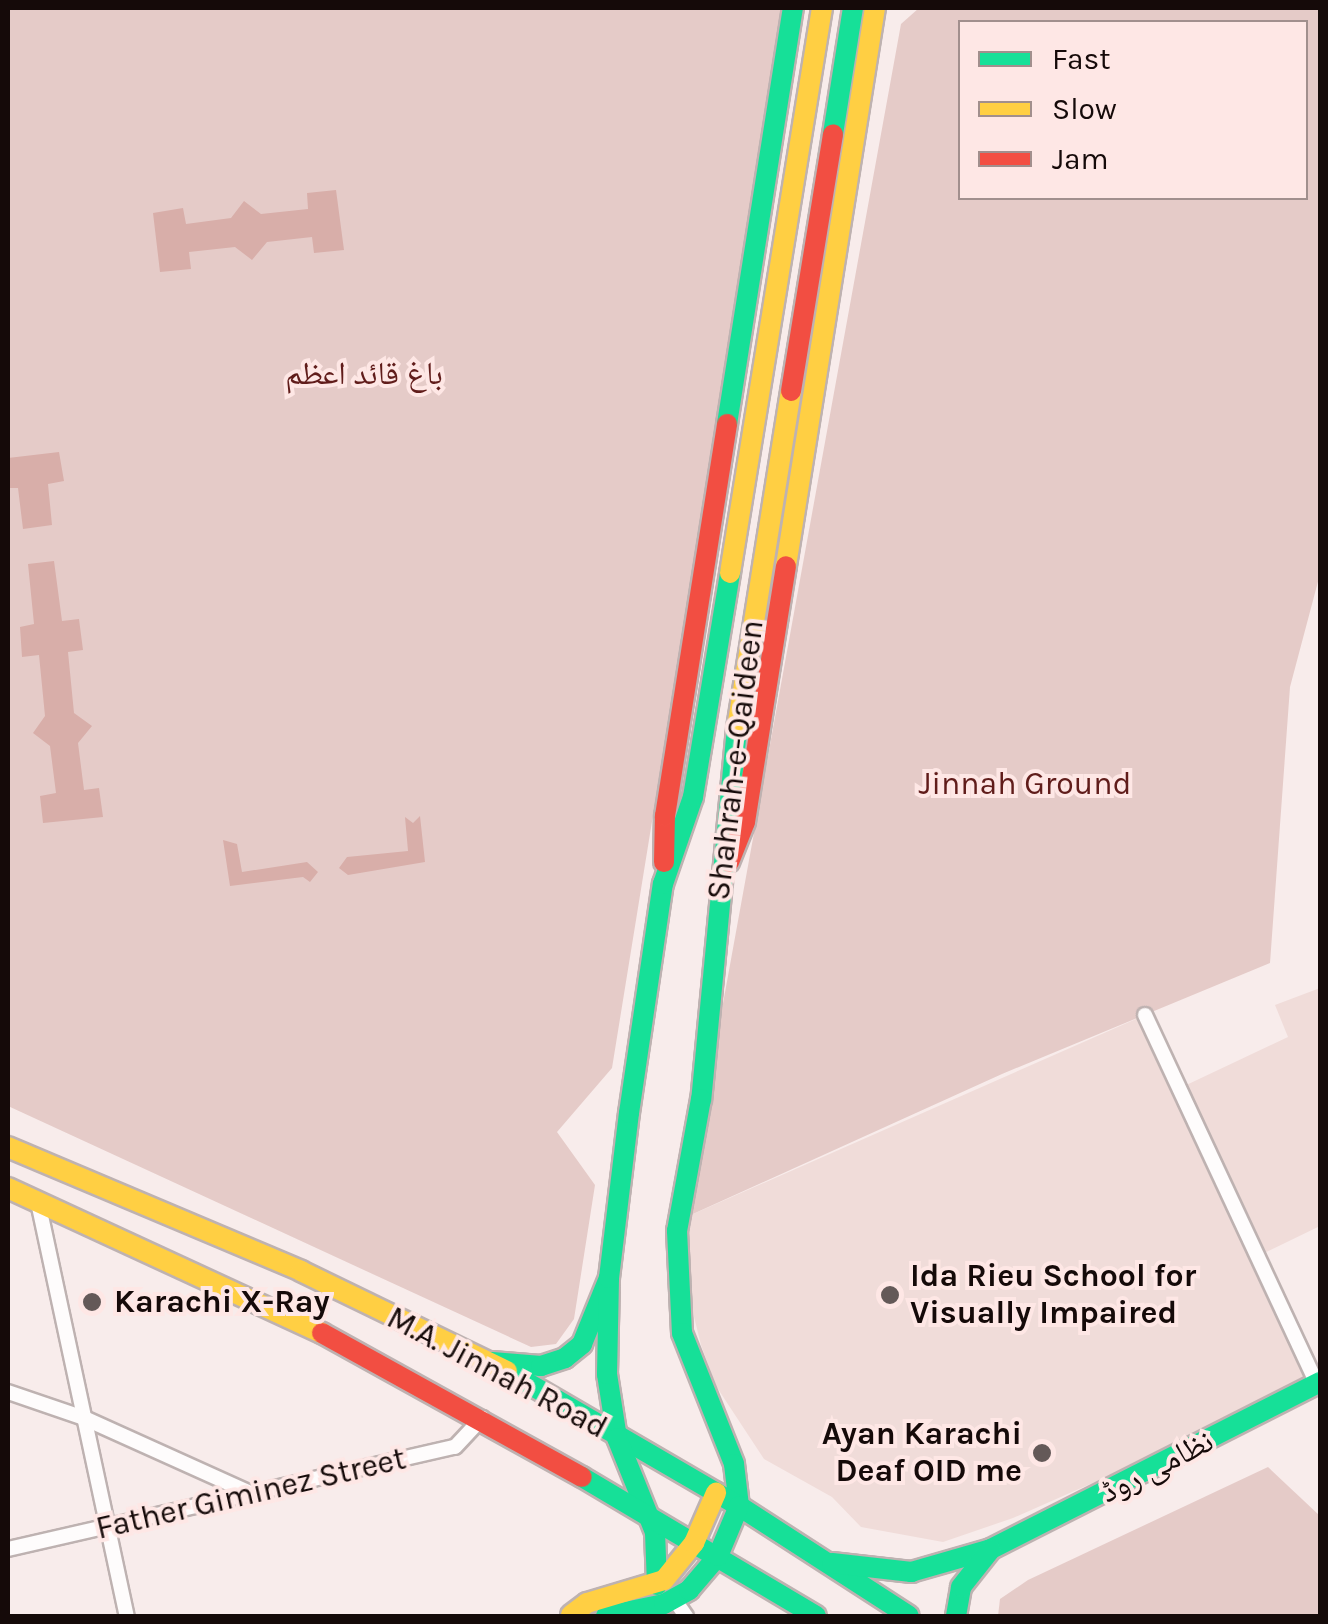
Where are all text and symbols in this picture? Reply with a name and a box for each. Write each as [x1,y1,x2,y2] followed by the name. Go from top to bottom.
[958,20,1308,200] legend
[1052,41,1111,77] text: Fast
[1052,91,1117,127] text: Slow
[1052,141,1109,177] text: Jam
[285,355,443,393] park label: باغ قائد اعظم
[700,618,772,902] street label: Shahrah-e-Qaideen
[919,765,1131,803] park label: Jinnah Ground
[910,1258,1196,1333] place label: Ida Rieu School for Visually Impaired
[114,1283,330,1321] place label: Karachi X-Ray
[879,1284,901,1306] marker: Ida Rieu School for Visually Impaired
[79,1289,105,1315] marker: Karachi X-Ray
[380,1299,614,1447] street label: M.A. Jinnah Road
[822,1416,1022,1491] place label: Ayan Karachi Deaf OID me
[1094,1422,1220,1512] street label: نظامی روڈ
[92,1440,410,1548] street label: Father Giminez Street
[1031,1442,1053,1464] marker: Ayan Karachi Deaf OID me

